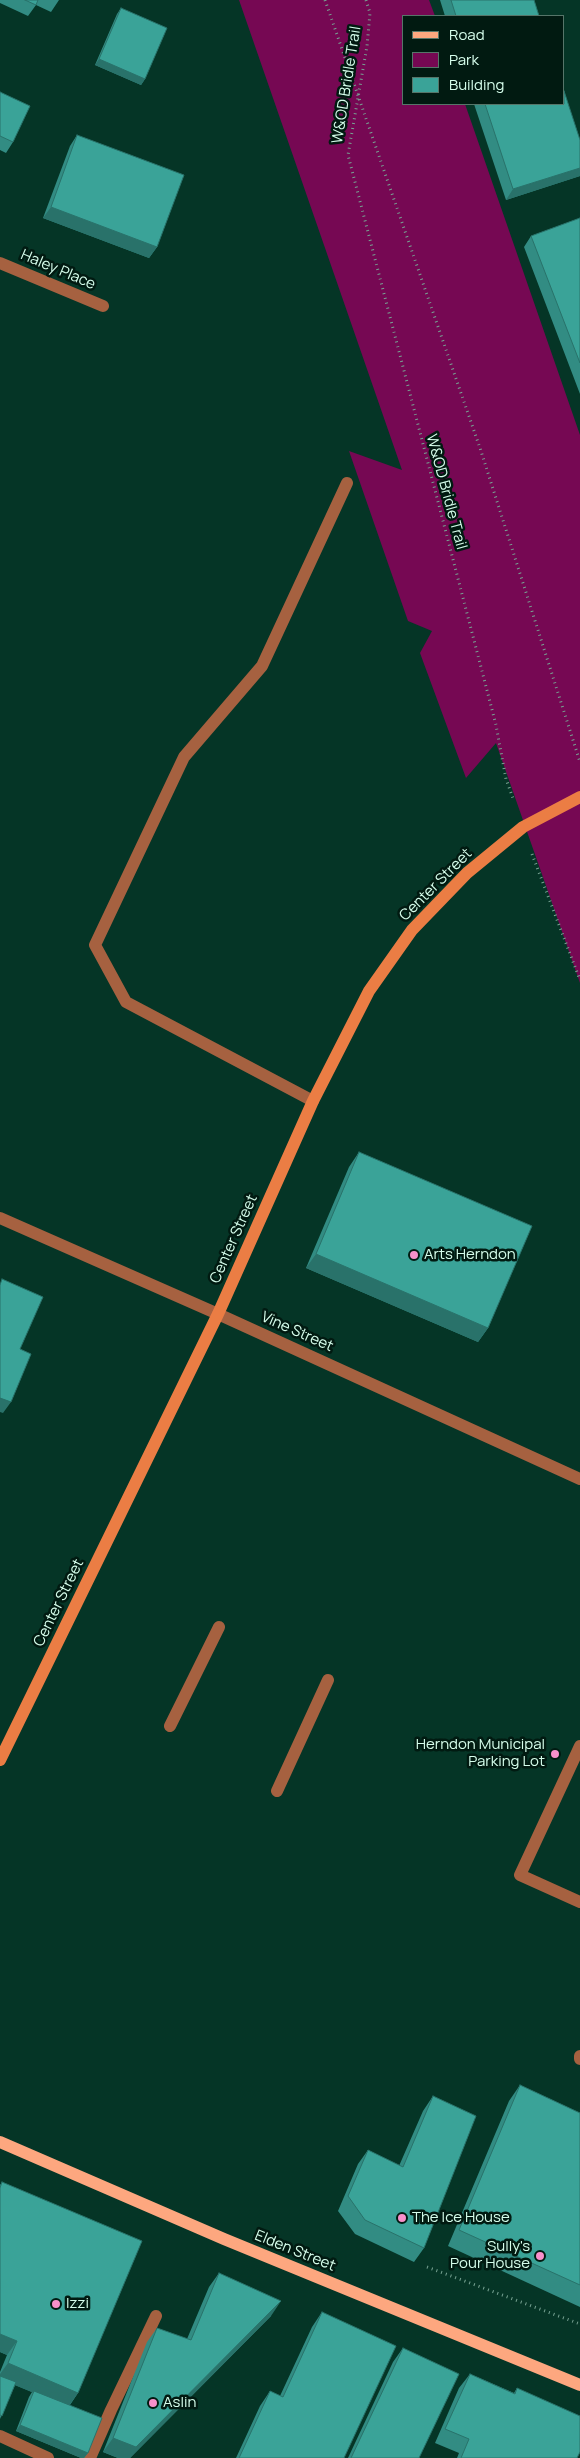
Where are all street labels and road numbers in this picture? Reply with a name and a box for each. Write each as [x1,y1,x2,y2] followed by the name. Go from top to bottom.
[329,25,365,145] street label: W&OD Bridle Trail
[18,246,98,294] street label: Haley Place
[422,432,470,552] street label: W&OD Bridle Trail
[396,845,476,925] street label: Center Street
[206,1192,262,1286] street label: Center Street
[258,1308,336,1356] street label: Vine Street
[30,1556,88,1650] street label: Center Street
[252,2227,338,2275] street label: Elden Street

